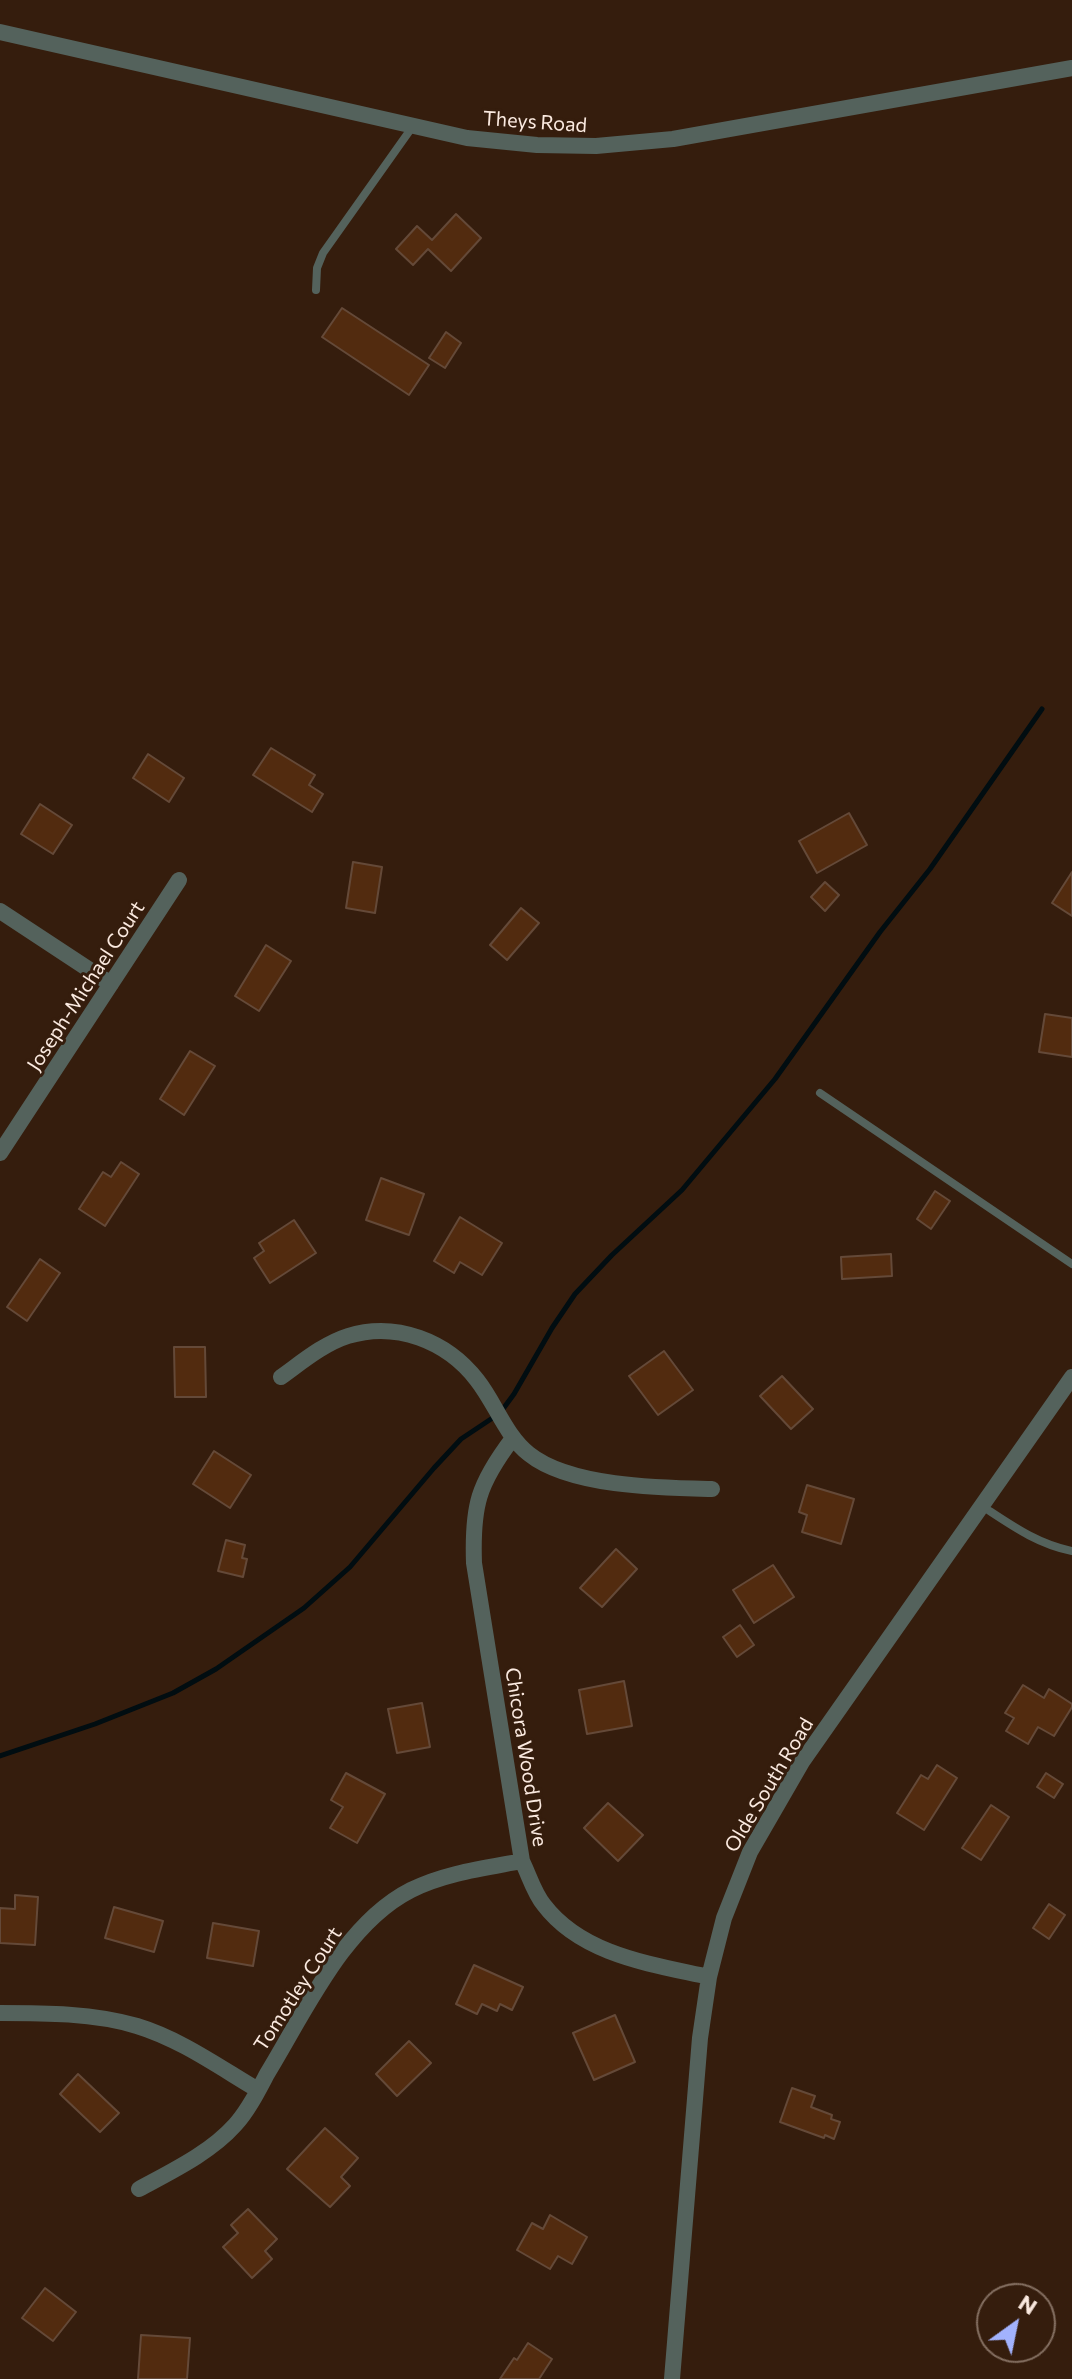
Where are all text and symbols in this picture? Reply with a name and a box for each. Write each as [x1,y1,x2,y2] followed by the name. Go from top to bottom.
[482,106,588,138] street label: Theys Road
[22,897,150,1075] street label: Joseph-Michael Court
[500,1666,552,1848] street label: Chicora Wood Drive
[719,1714,819,1856] street label: Olde South Road
[249,1922,347,2056] street label: Tomotley Court
[976,2283,1056,2363] north arrow
[1014,2288,1043,2320] text: N

